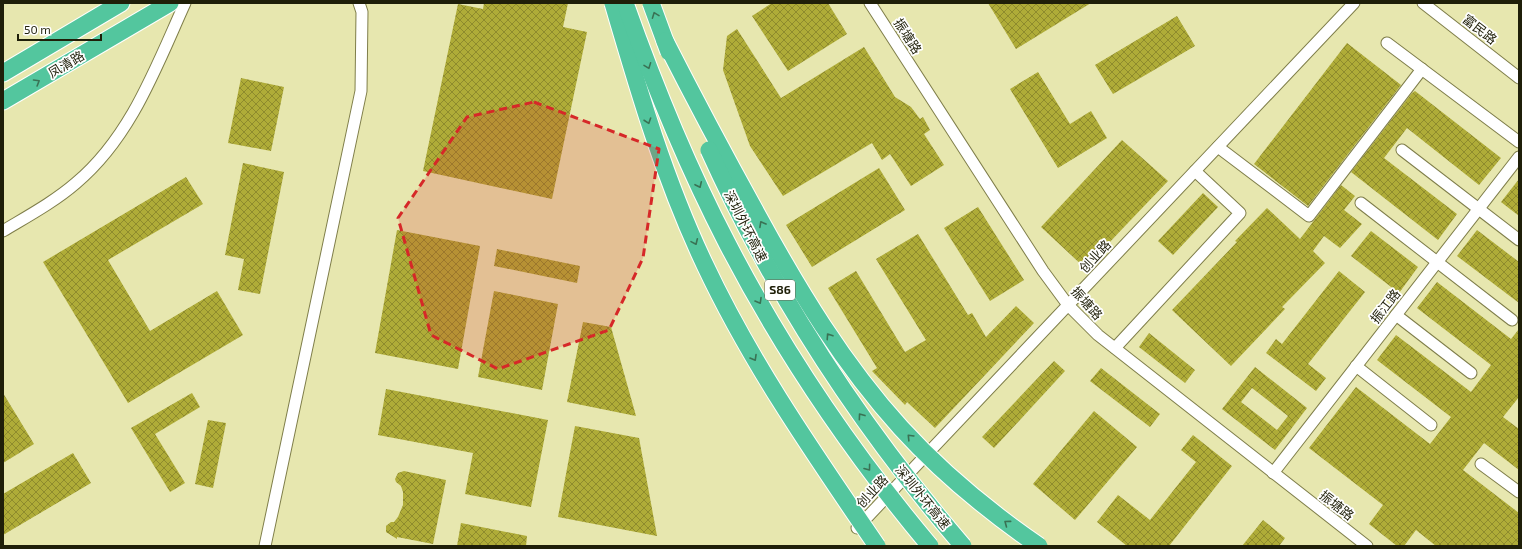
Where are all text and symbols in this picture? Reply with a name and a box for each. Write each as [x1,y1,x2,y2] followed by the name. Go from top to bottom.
[1460,11,1500,47] street label: 富民路
[652,12,660,19] one-way arrow
[891,15,925,57] street label: 振塘路
[18,16,101,42] scale bar
[24,22,51,36] text: 50 m
[45,47,87,81] street label: 凤清路
[643,62,651,69] one-way arrow
[33,79,40,86] one-way arrow
[644,117,652,124] one-way arrow
[694,181,702,189] one-way arrow
[721,188,771,264] street label: 深圳外环高速
[759,221,767,228] one-way arrow
[1076,236,1114,276] street label: 创业路
[690,238,698,245] one-way arrow
[765,280,795,300] road number: S86
[1068,283,1106,323] street label: 振塘路
[1367,286,1403,326] street label: 振江路
[754,297,761,304] one-way arrow
[827,333,834,340] one-way arrow
[749,354,756,361] one-way arrow
[858,413,866,420] one-way arrow
[907,434,915,442] one-way arrow
[892,462,954,532] street label: 深圳外环高速
[864,463,871,470] one-way arrow
[853,471,891,511] street label: 创业路
[1317,487,1357,523] street label: 振塘路
[1004,521,1011,528] one-way arrow

